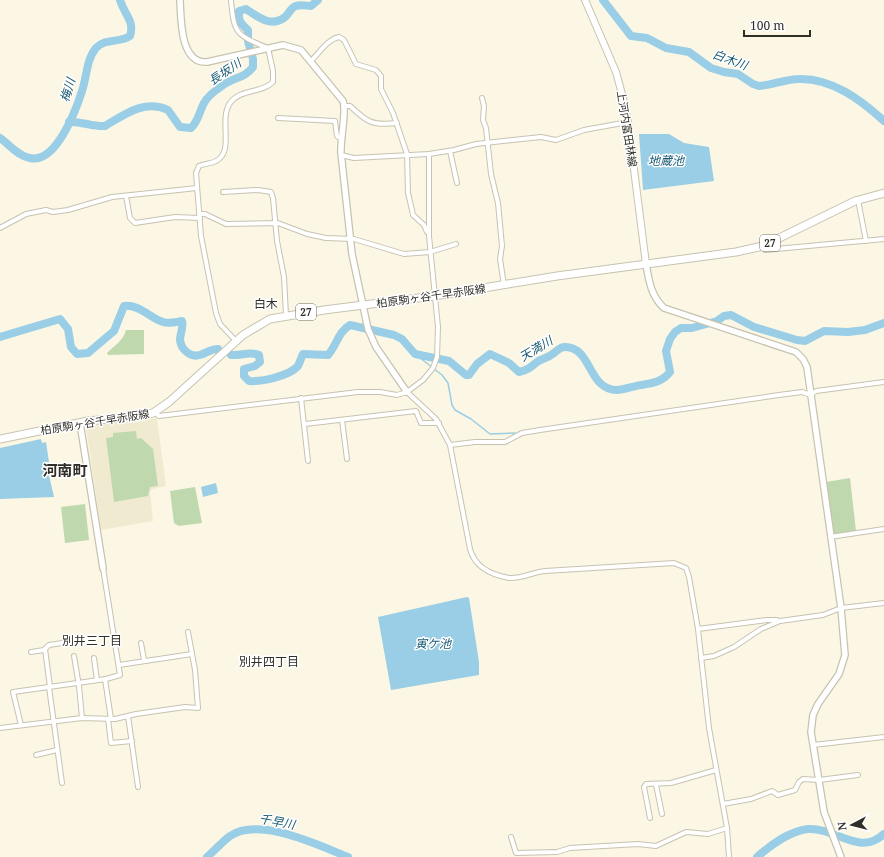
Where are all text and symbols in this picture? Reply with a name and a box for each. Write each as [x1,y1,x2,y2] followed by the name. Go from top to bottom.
[744,12,810,38] scale bar
[750,17,785,34] text: 100 m
[710,45,752,74] water label: 白木川
[205,53,246,89] water label: 長坂川
[56,74,80,104] water label: 梅川
[614,90,641,168] street label: 上河内富田林線
[648,152,685,169] water label: 地蔵池
[760,235,780,251] road number: 27
[375,280,486,311] street label: 柏原駒ヶ谷千早赤阪線
[254,295,278,312] district label: 白木
[296,304,316,320] road number: 27
[516,331,557,365] water label: 天満川
[39,405,150,438] street label: 柏原駒ヶ谷千早赤阪線
[42,460,88,480] district label: 河南町
[62,632,122,649] district label: 別井三丁目
[415,635,452,652] water label: 寅ケ池
[239,653,299,670] district label: 別井四丁目
[832,805,872,845] north arrow
[258,810,298,833] water label: 千早川
[834,821,850,831] text: N

